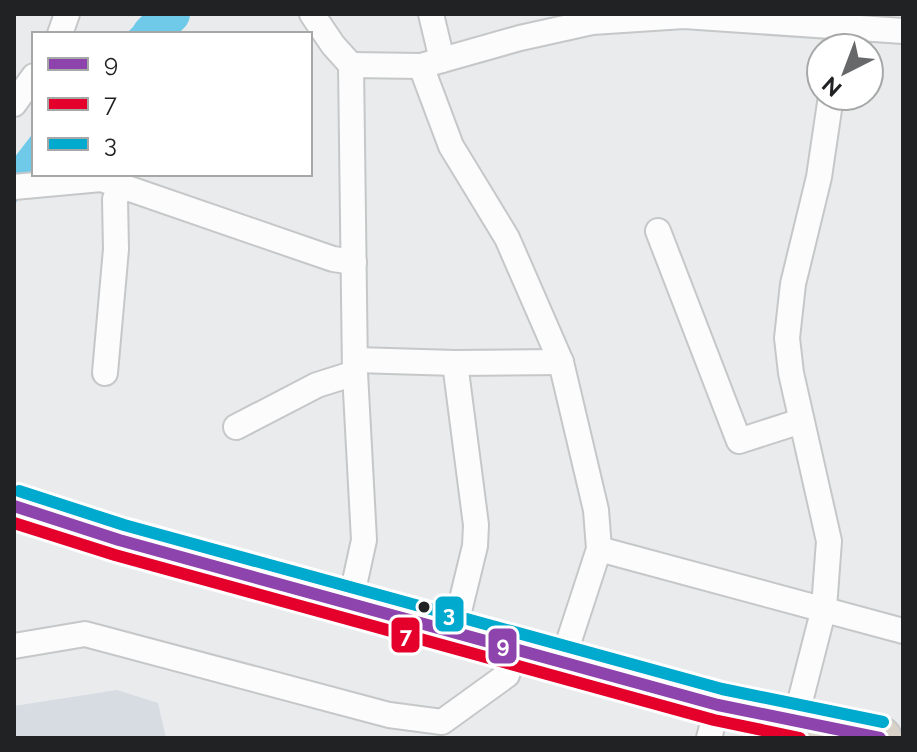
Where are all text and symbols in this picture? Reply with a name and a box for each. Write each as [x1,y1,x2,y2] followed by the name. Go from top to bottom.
[32,32,312,176] legend
[805,32,885,112] north arrow
[104,49,118,78] text: 9
[817,72,847,102] text: N
[104,89,117,118] text: 7
[104,129,117,158] text: 3
[434,595,465,633] line badge: 3
[416,599,432,615] unlabelled marker
[443,601,455,627] text: 3
[390,616,421,654] line badge: 7
[400,622,413,648] text: 7
[487,627,518,665] line badge: 9
[497,632,510,658] text: 9

